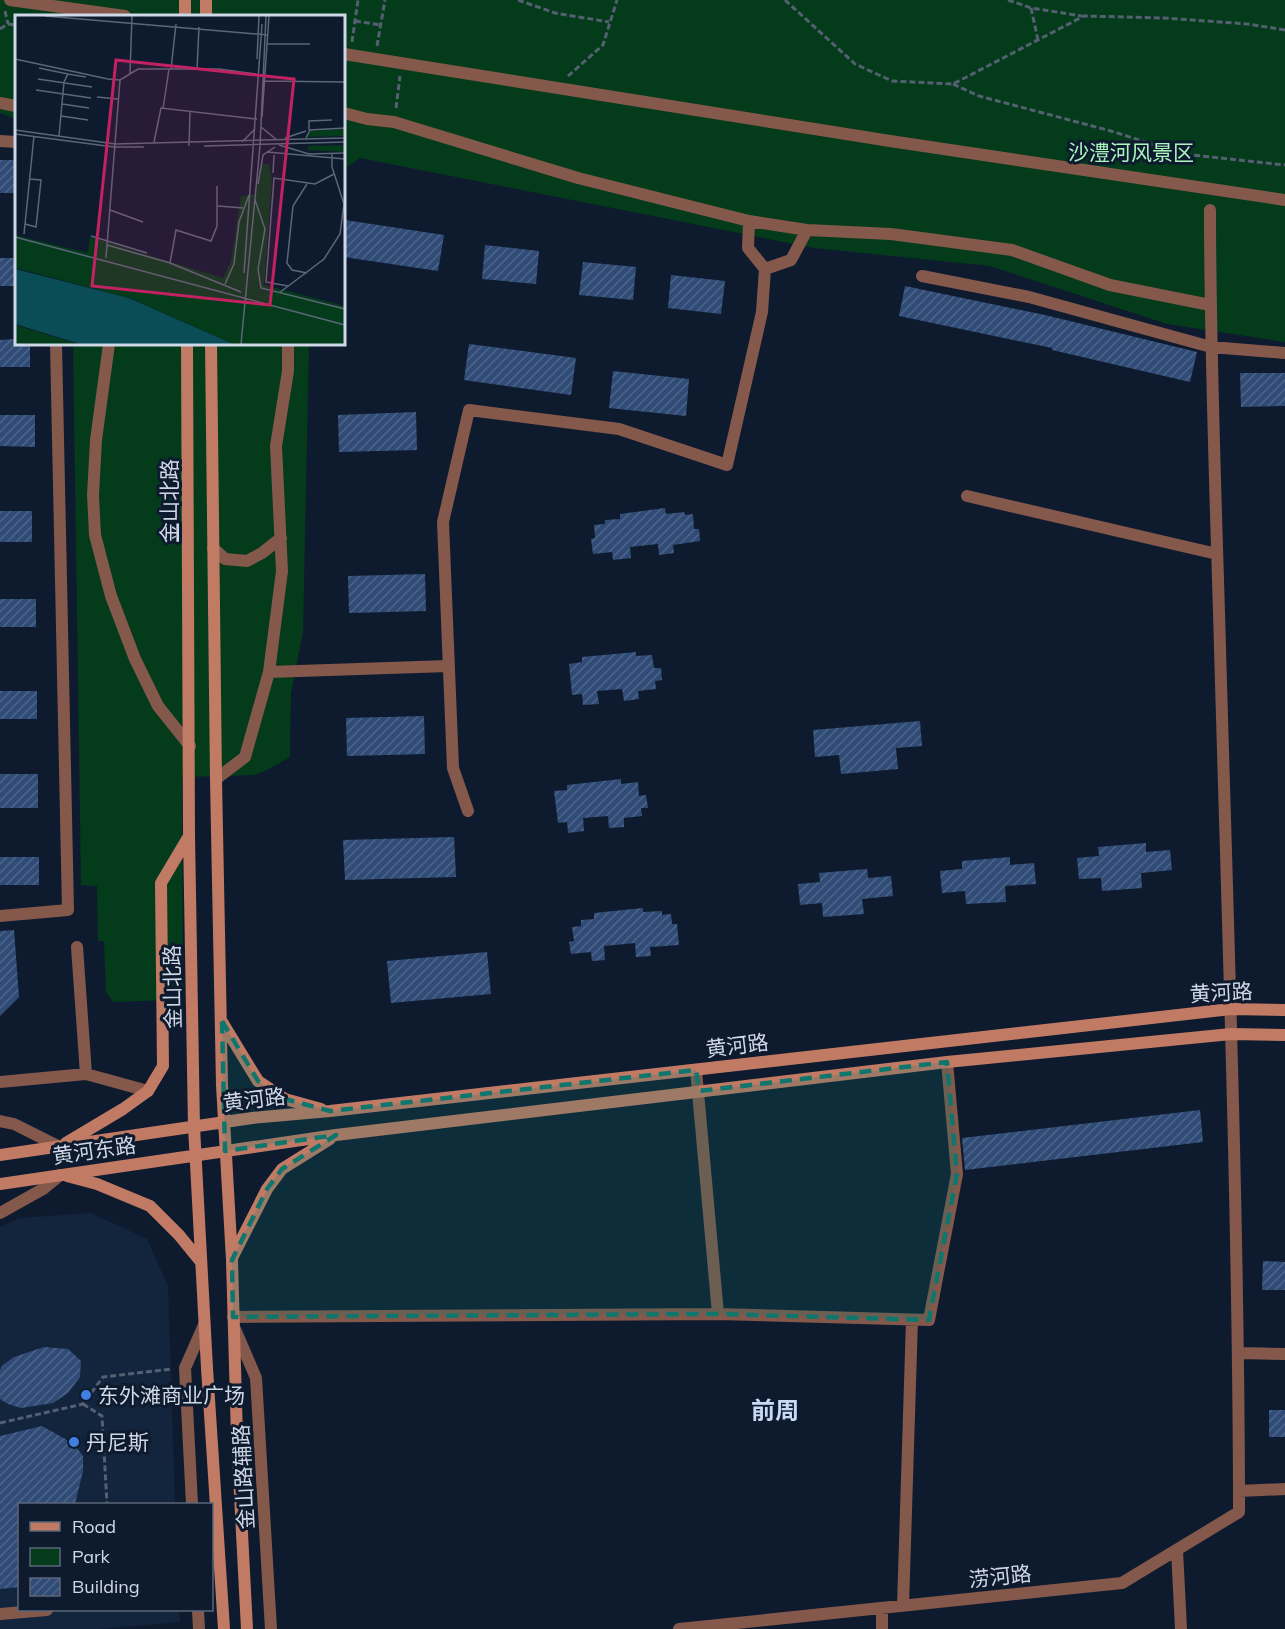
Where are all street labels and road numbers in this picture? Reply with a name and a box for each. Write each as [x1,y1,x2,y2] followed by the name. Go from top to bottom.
[156,459,182,543] street label: 金山北路
[158,945,186,1029] street label: 金山北路
[1189,977,1253,1007] street label: 黄河路
[704,1028,770,1062] street label: 黄河路
[221,1082,287,1116] street label: 黄河路
[51,1131,137,1169] street label: 黄河东路
[227,1424,259,1530] street label: 金山路辅路
[967,1560,1033,1592] street label: 涝河路

